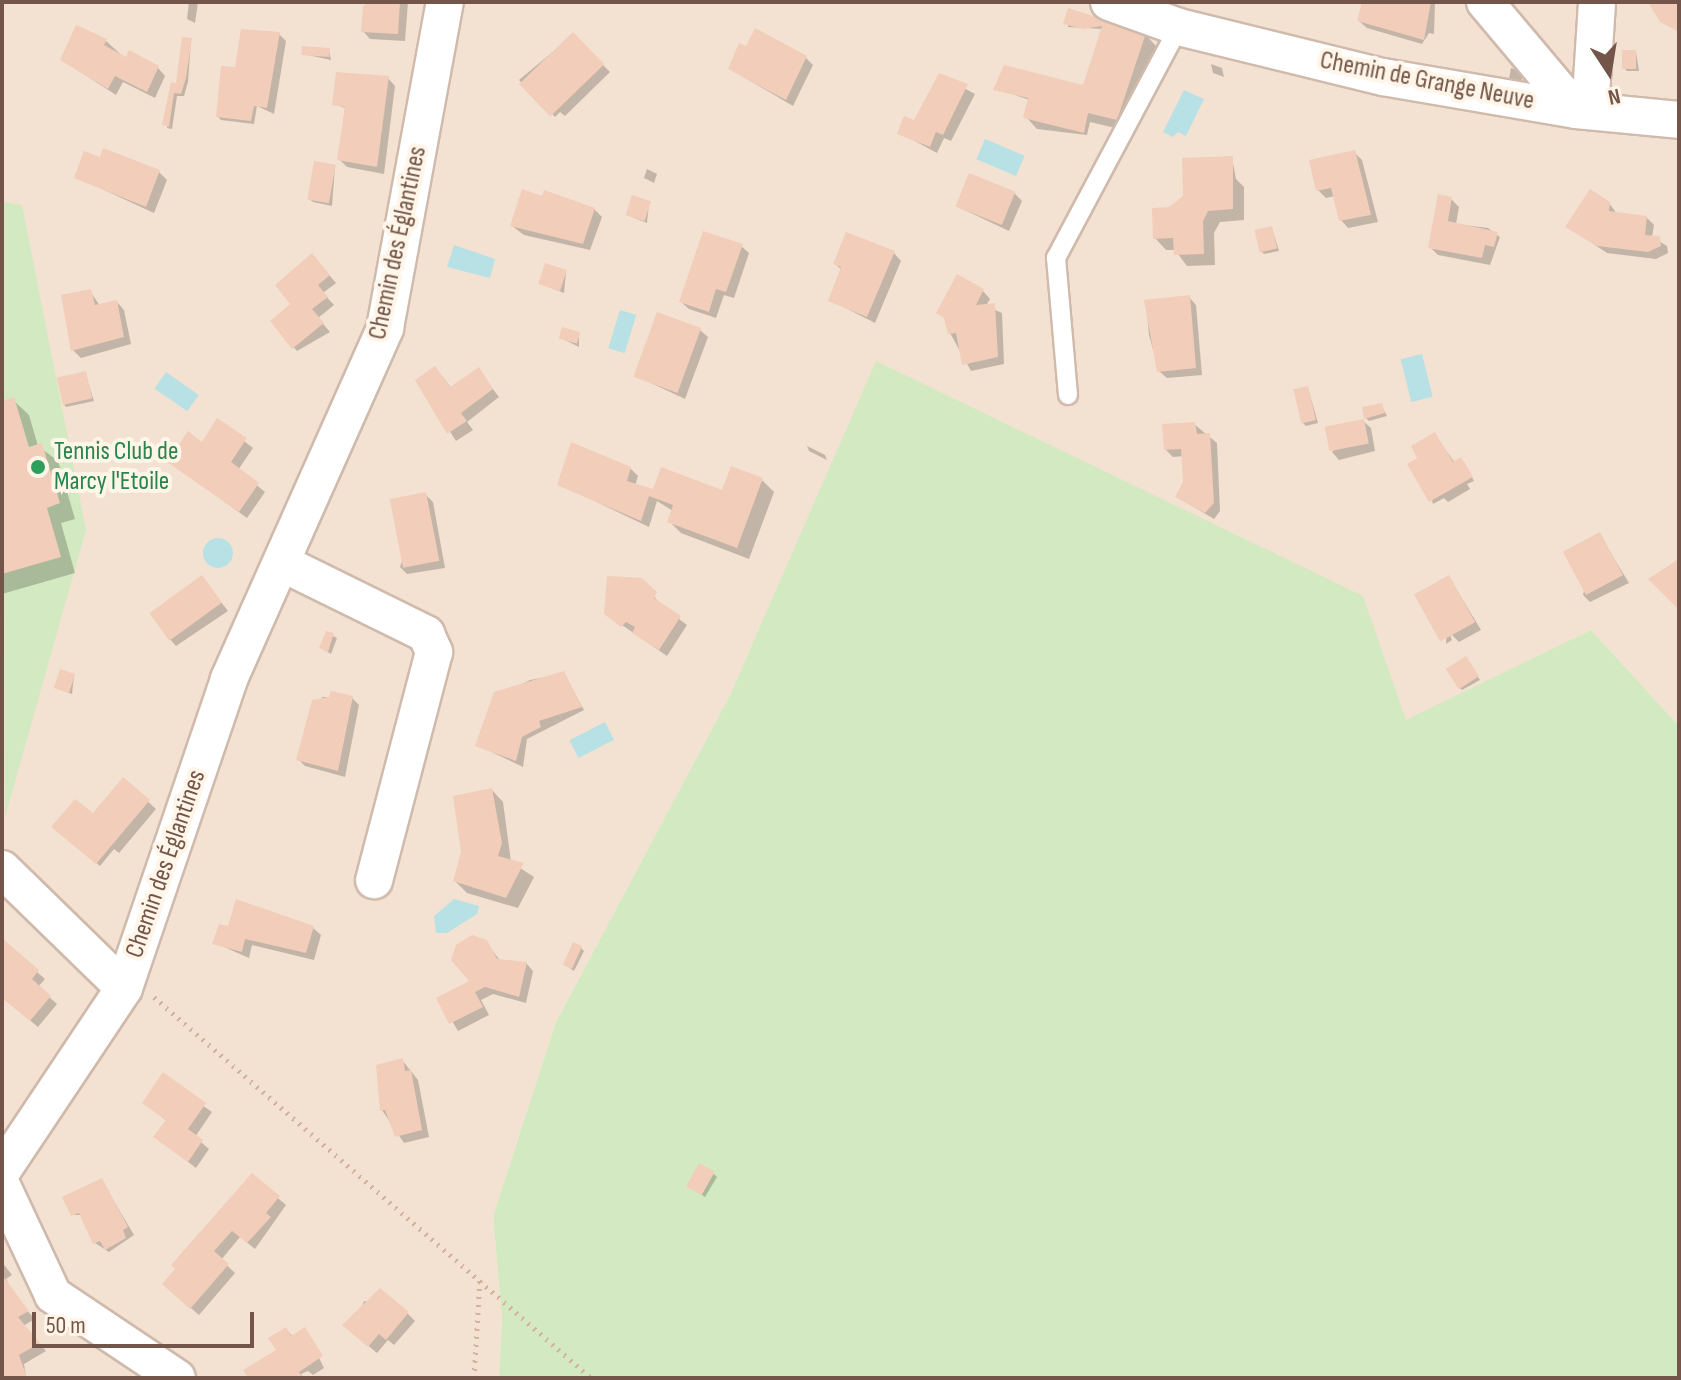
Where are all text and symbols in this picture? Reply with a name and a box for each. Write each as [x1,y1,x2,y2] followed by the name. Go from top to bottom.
[1569,32,1649,112] north arrow
[1317,45,1537,117] street label: Chemin de Grange Neuve
[1606,82,1623,110] text: N
[362,144,434,342] street label: Chemin des Églantines
[54,436,178,498] place label: Tennis Club de Marcy l'Etoile
[29,458,47,476] marker: Tennis Club de Marcy l'Etoile
[119,766,213,962] street label: Chemin des Églantines
[36,1296,258,1346] scale bar
[46,1311,86,1340] text: 50 m

